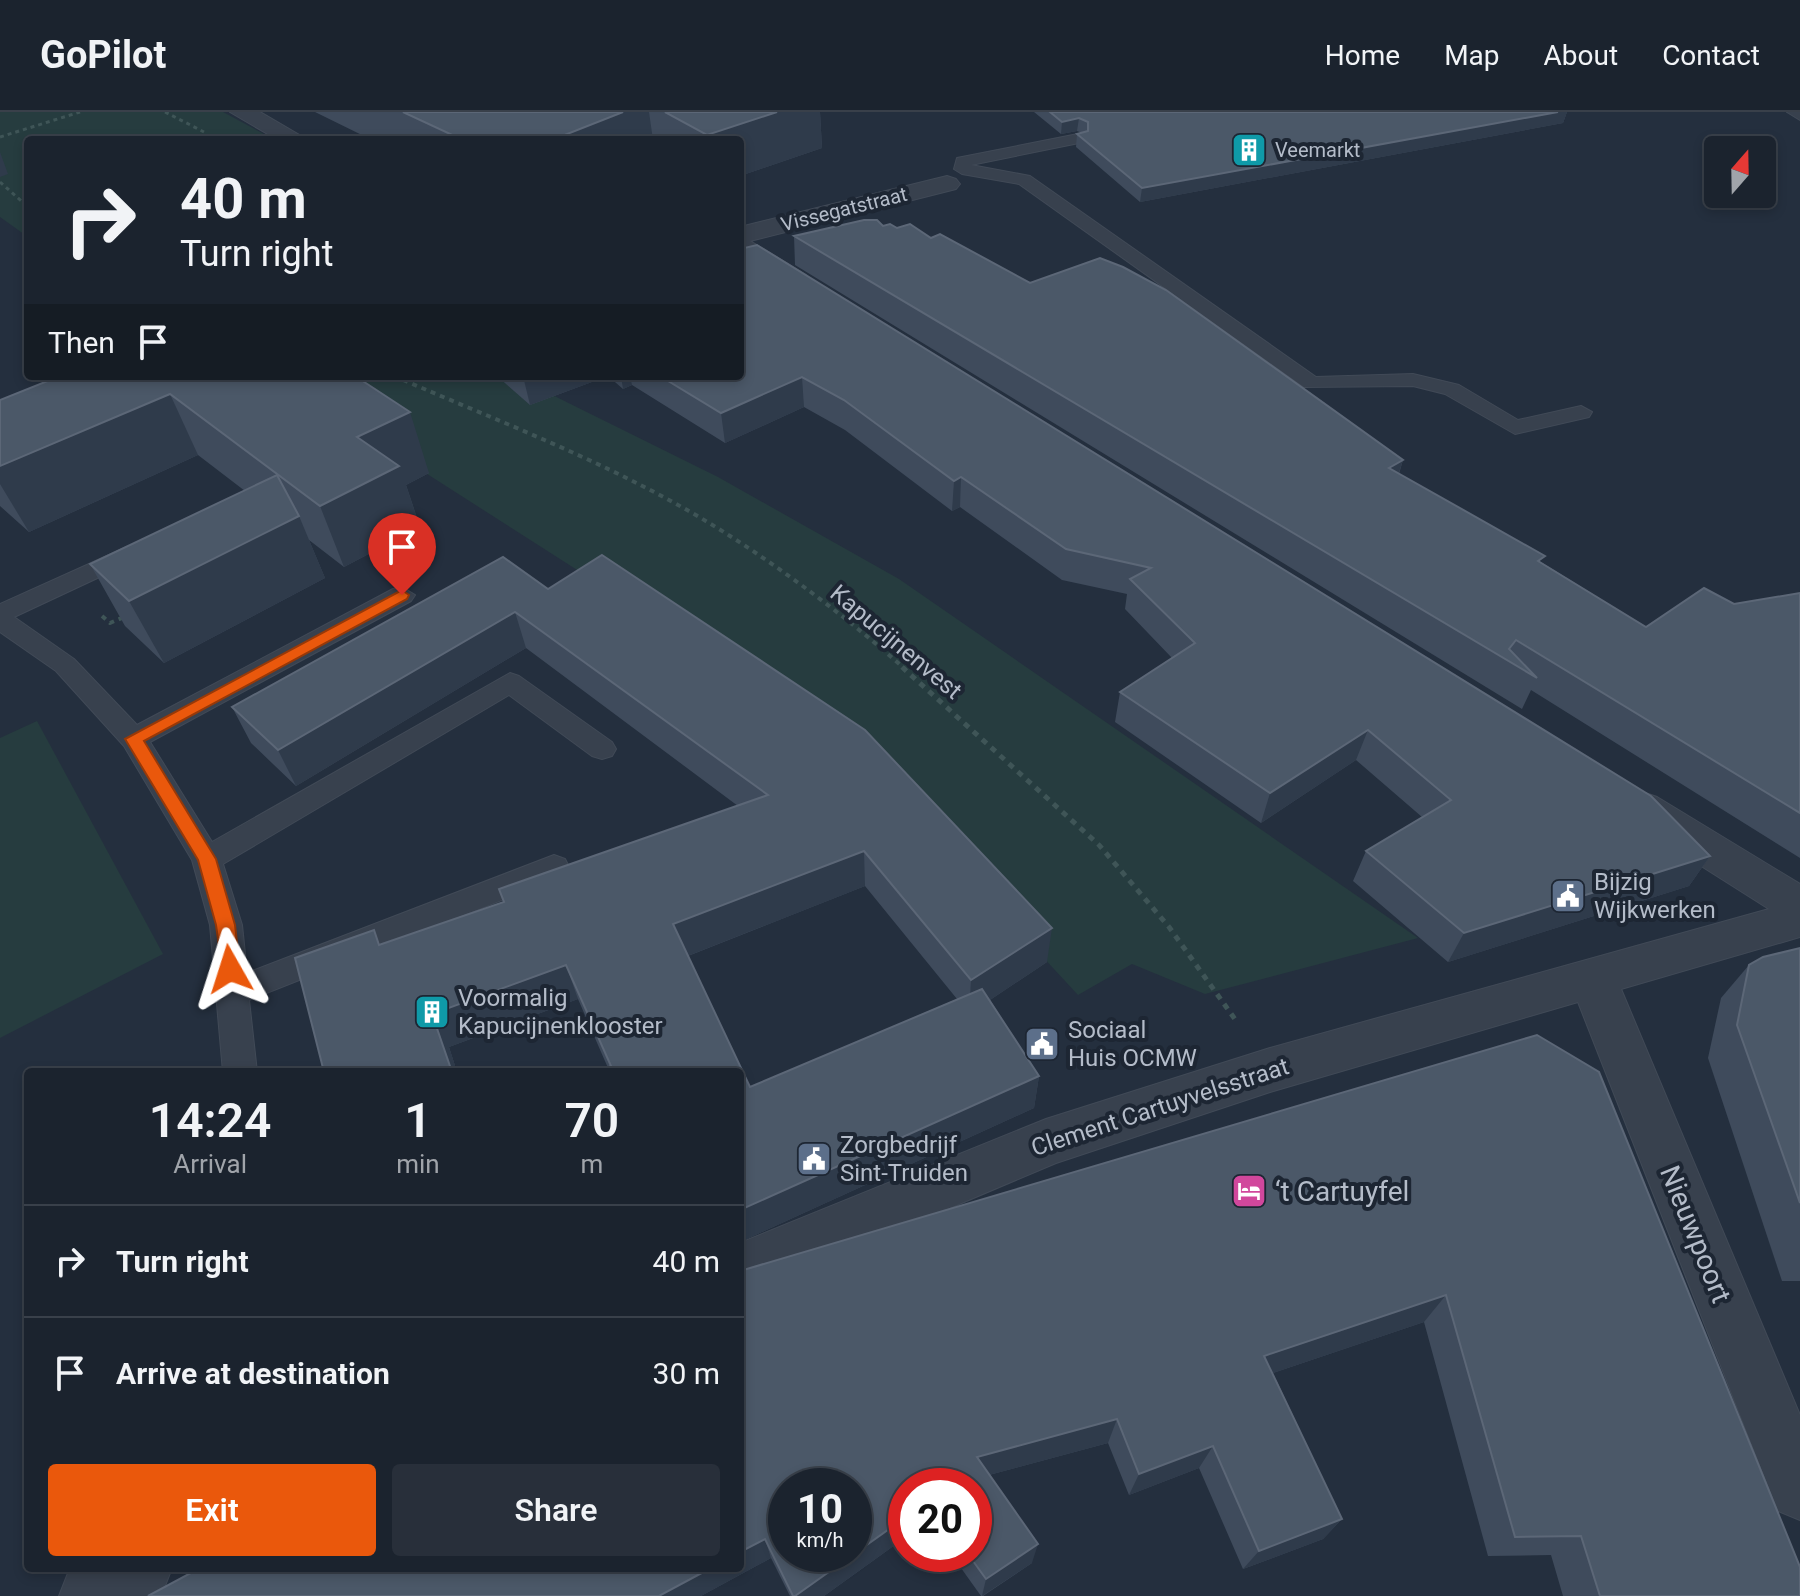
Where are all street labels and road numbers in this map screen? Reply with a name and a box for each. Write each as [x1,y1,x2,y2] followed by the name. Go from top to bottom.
[778,182,910,236] street label: Vissegatstraat
[825,579,967,705] street label: Kapucijnenvest
[1028,1052,1292,1162] street label: Clement Cartuyvelsstraat
[1653,1161,1738,1308] street label: Nieuwpoort

